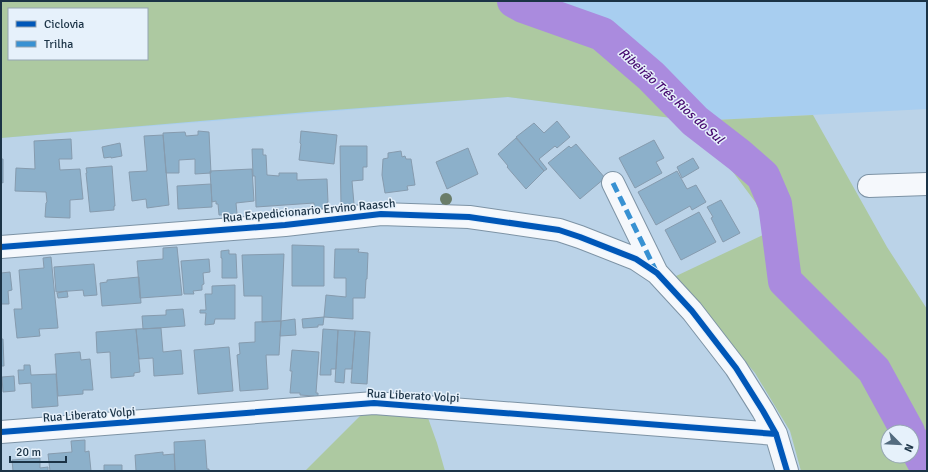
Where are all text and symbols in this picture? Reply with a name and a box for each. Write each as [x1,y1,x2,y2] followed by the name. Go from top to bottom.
[8,8,148,60] legend
[44,17,84,32] text: Ciclovia
[44,37,73,52] text: Trilha
[615,45,728,148] water label: Ribeirão Três Rios do Sul
[222,196,396,226] street label: Rua Expedicionario Ervino Raasch
[366,386,460,406] street label: Rua Liberato Volpi
[42,404,136,426] street label: Rua Liberato Volpi
[880,424,920,464] north arrow
[10,438,66,464] scale bar
[901,442,916,454] text: N
[16,445,41,460] text: 20 m

